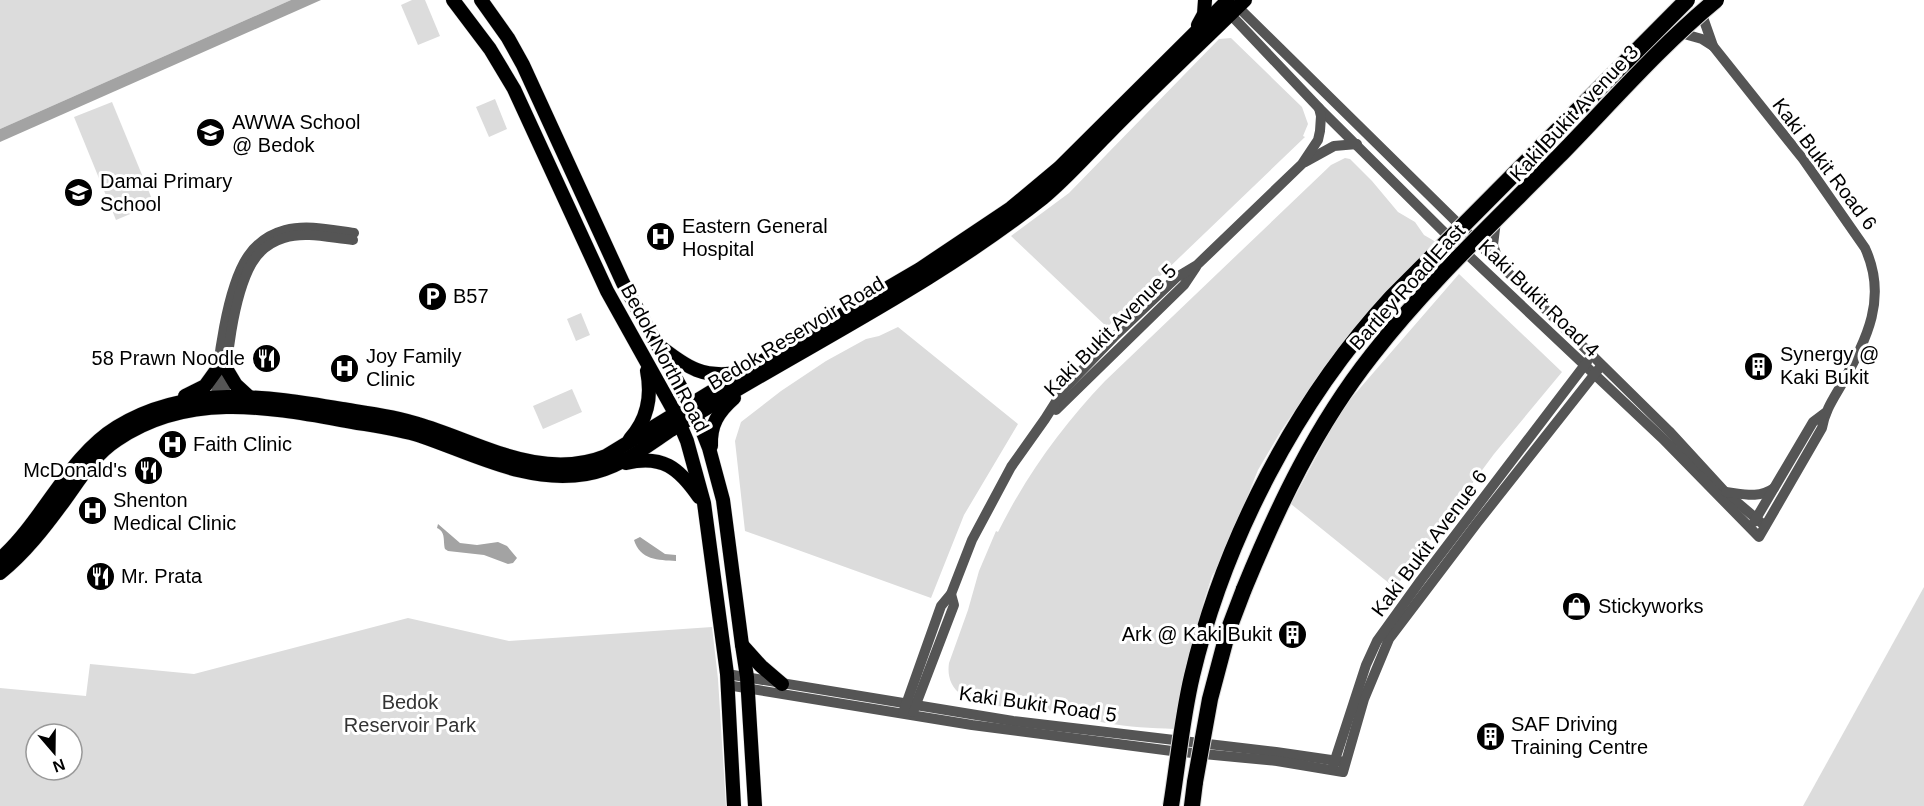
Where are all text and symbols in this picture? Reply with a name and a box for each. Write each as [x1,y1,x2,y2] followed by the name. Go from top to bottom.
[1505,41,1643,185] street label: Kaki Bukit Avenue 3
[1768,94,1882,234] street label: Kaki Bukit Road 6
[232,111,361,156] place label: AWWA School @ Bedok
[195,117,227,149] school or university icon: AWWA School @ Bedok
[100,170,232,215] place label: Damai Primary School
[63,177,95,209] school or university icon: Damai Primary School
[682,215,828,260] place label: Eastern General Hospital
[1345,219,1469,354] street label: Bartley Road East
[645,221,677,253] hospital icon: Eastern General Hospital
[1474,235,1604,361] street label: Kaki Bukit Road 4
[1039,259,1181,401] street label: Kaki Bukit Avenue 5
[704,272,888,394] street label: Bedok Reservoir Road
[416,280,448,312] parking icon: B57
[617,280,713,436] street label: Bedok North Road
[453,285,489,307] place label: B57
[250,342,282,374] restaurant icon: 58 Prawn Noodle
[1780,343,1879,388] place label: Synergy @ Kaki Bukit
[366,345,462,390] place label: Joy Family Clinic
[92,347,245,369] place label: 58 Prawn Noodle
[1743,350,1775,382] building icon: Synergy @ Kaki Bukit
[329,352,361,384] hospital icon: Joy Family Clinic
[156,428,188,460] hospital icon: Faith Clinic
[193,433,292,455] place label: Faith Clinic
[132,454,164,486] restaurant icon: McDonald's
[23,459,127,481] place label: McDonald's
[1367,465,1491,621] street label: Kaki Bukit Avenue 6
[113,489,236,534] place label: Shenton Medical Clinic
[76,495,108,527] hospital icon: Shenton Medical Clinic
[84,560,116,592] restaurant icon: Mr. Prata
[121,565,203,587] place label: Mr. Prata
[1561,590,1593,622] shop icon: Stickyworks
[1598,595,1704,617] place label: Stickyworks
[1277,618,1309,650] building icon: Ark @ Kaki Bukit
[1122,623,1272,645] place label: Ark @ Kaki Bukit
[958,682,1118,726] street label: Kaki Bukit Road 5
[344,691,477,736] park label: Bedok Reservoir Park
[1511,713,1648,758] place label: SAF Driving Training Centre
[1474,720,1506,752] building icon: SAF Driving Training Centre
[24,722,84,782] north arrow
[51,756,67,776] text: N

